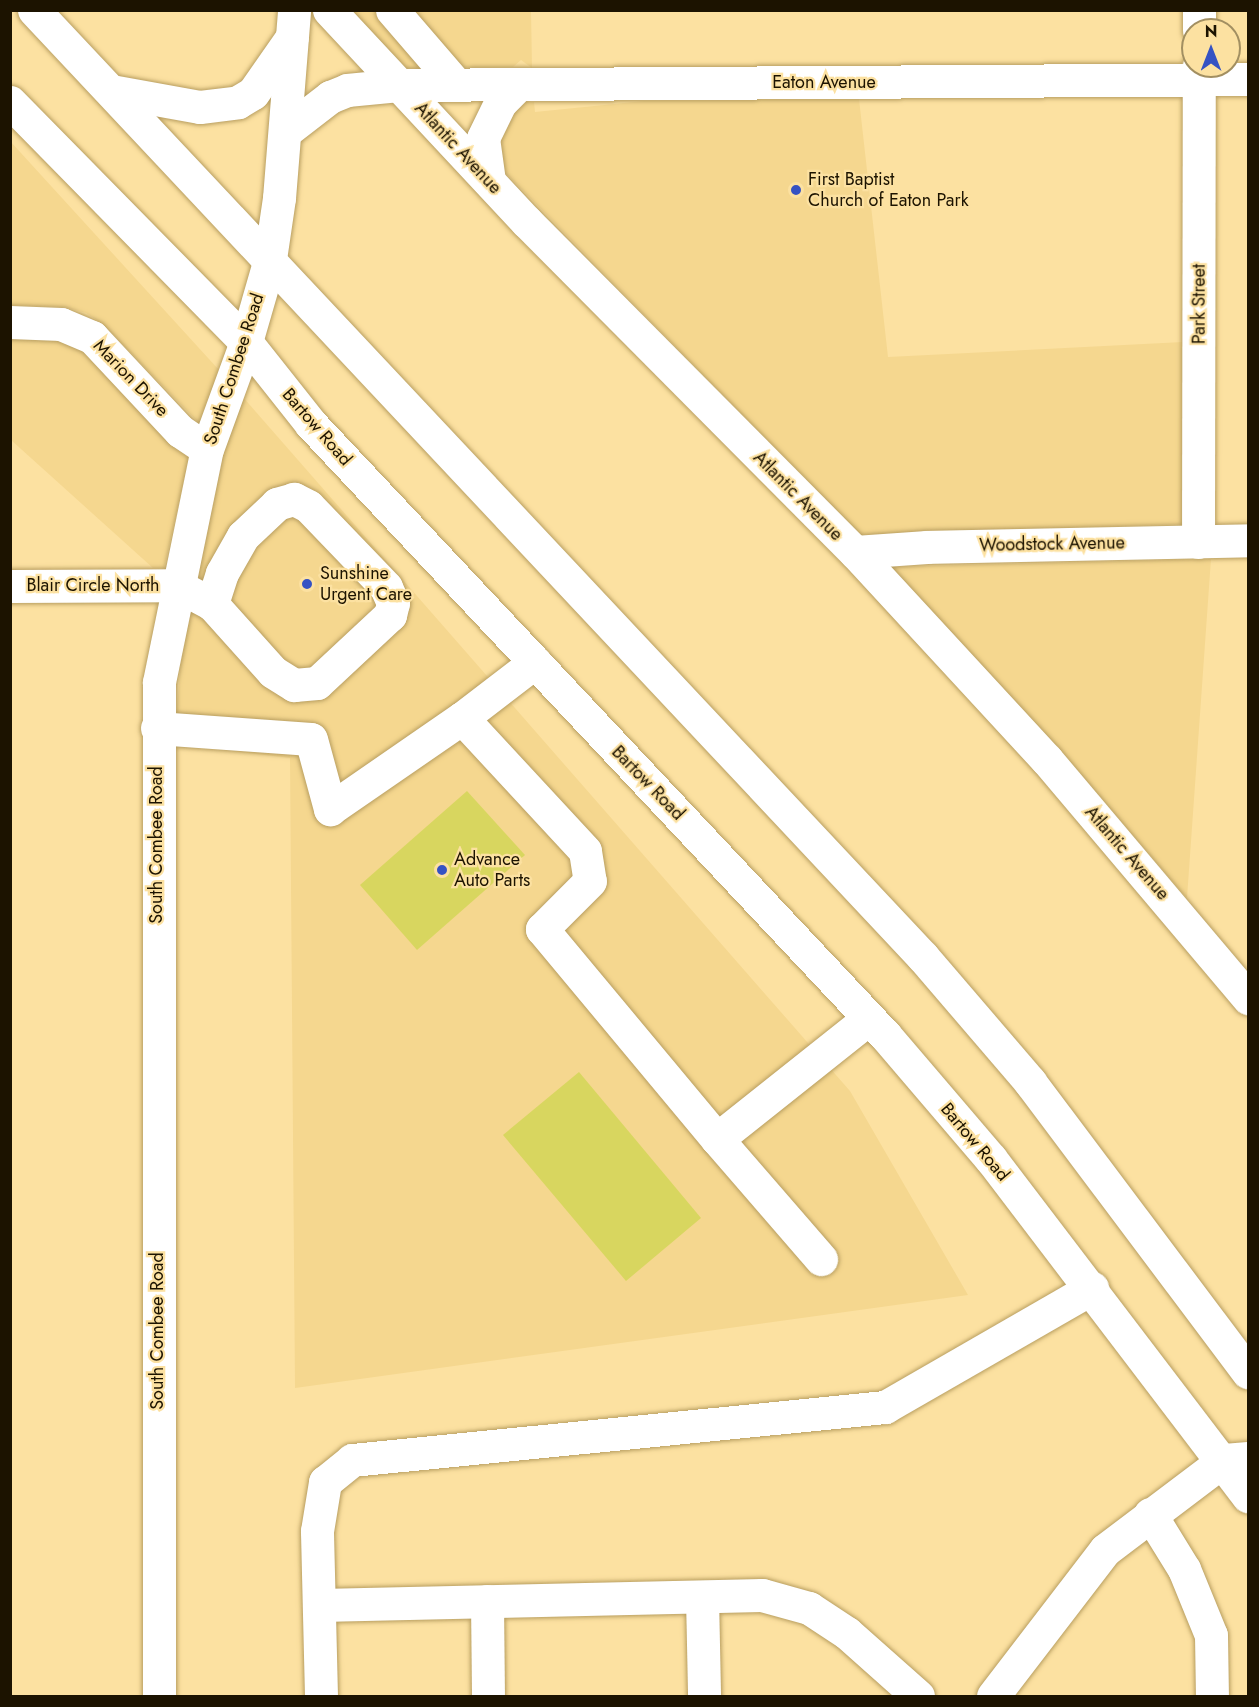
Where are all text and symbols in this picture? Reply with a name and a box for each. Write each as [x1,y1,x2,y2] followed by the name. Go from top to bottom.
[1181,18,1241,78] north arrow
[1205,20,1217,43] text: N
[772,71,876,93] street label: Eaton Avenue
[410,98,506,198] street label: Atlantic Avenue
[808,169,969,212] place label: First Baptist Church of Eaton Park
[789,183,803,197] marker: First Baptist Church of Eaton Park
[1188,264,1210,344] street label: Park Street
[199,291,269,447] street label: South Combee Road
[89,335,173,421] street label: Marion Drive
[278,384,356,470] street label: Bartow Road
[749,447,847,545] street label: Atlantic Avenue
[979,532,1125,556] street label: Woodstock Avenue
[320,563,412,606] place label: Sunshine Urgent Care
[26,574,160,596] street label: Blair Circle North
[298,575,316,593] marker: Sunshine Urgent Care
[607,741,689,825] street label: Bartow Road
[145,766,167,924] street label: South Combee Road
[1080,802,1174,904] street label: Atlantic Avenue
[454,849,530,892] place label: Advance Auto Parts
[435,863,449,877] marker: Advance Auto Parts
[936,1099,1014,1185] street label: Bartow Road
[146,1252,168,1410] street label: South Combee Road

